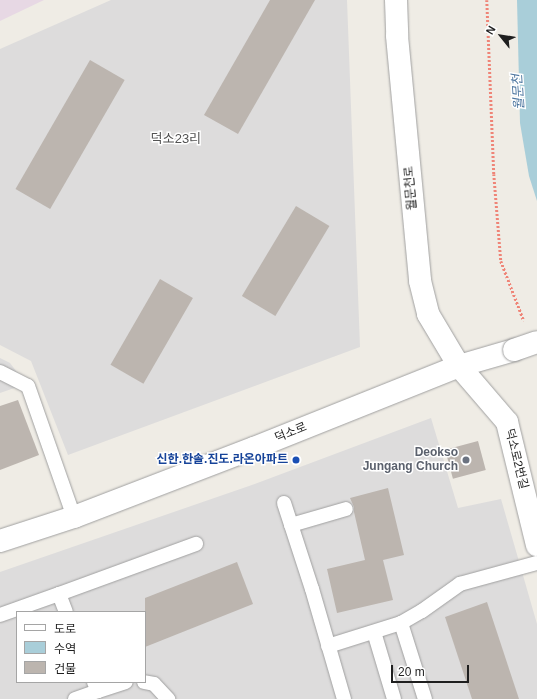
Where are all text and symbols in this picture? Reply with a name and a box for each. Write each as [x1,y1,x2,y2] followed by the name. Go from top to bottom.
[481,16,521,56] north arrow
[483,24,498,36] text: N
[510,74,528,110] water label: 월문천
[151,131,201,147] district label: 덕소23리
[402,165,420,211] street label: 월문천로
[273,420,309,446] street label: 덕소로
[502,427,530,491] street label: 덕소로2번길
[363,446,458,474] place label: Deokso Jungang Church
[157,453,288,467] place label: 신한.한솔.진도.라온아파트
[291,455,301,465] marker: 신한.한솔.진도.라온아파트
[461,455,471,465] marker: Deokso Jungang Church
[16,611,146,683] legend
[54,622,76,636] text: 도로
[54,642,76,656] text: 수역
[393,657,471,683] scale bar
[54,662,76,676] text: 건물
[398,665,425,679] text: 20 m

